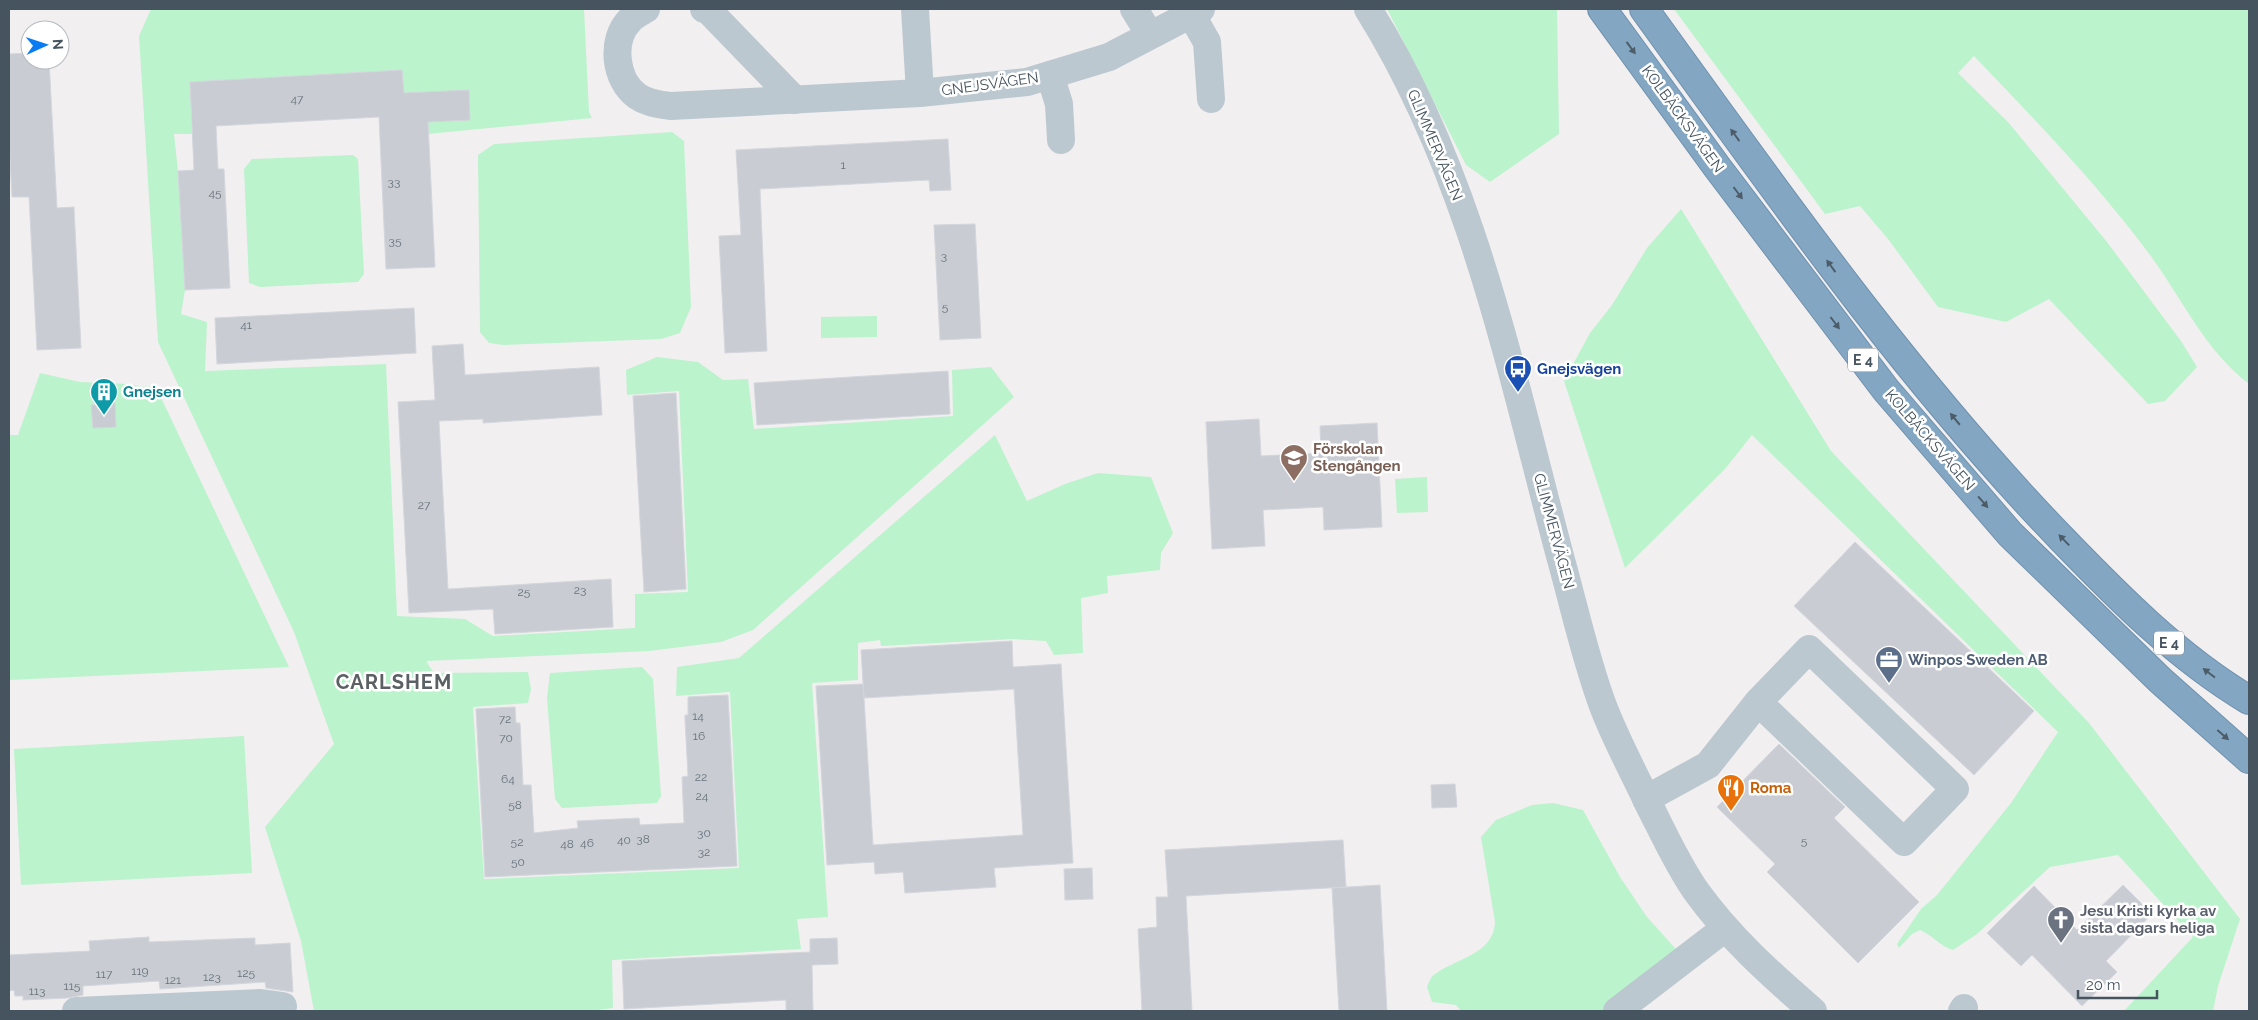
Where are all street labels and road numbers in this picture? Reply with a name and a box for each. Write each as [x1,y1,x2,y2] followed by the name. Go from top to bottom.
[1638,61,1729,176] street label: KOLBÄCKSVÄGEN
[940,67,1040,100] street label: GNEJSVÄGEN
[1404,86,1467,203] street label: GLIMMERVÄGEN
[1848,348,1878,372] road number: E 4
[1881,385,1979,494] street label: KOLBÄCKSVÄGEN
[1530,471,1579,591] street label: GLIMMERVÄGEN
[2154,632,2184,654] road number: E 4

